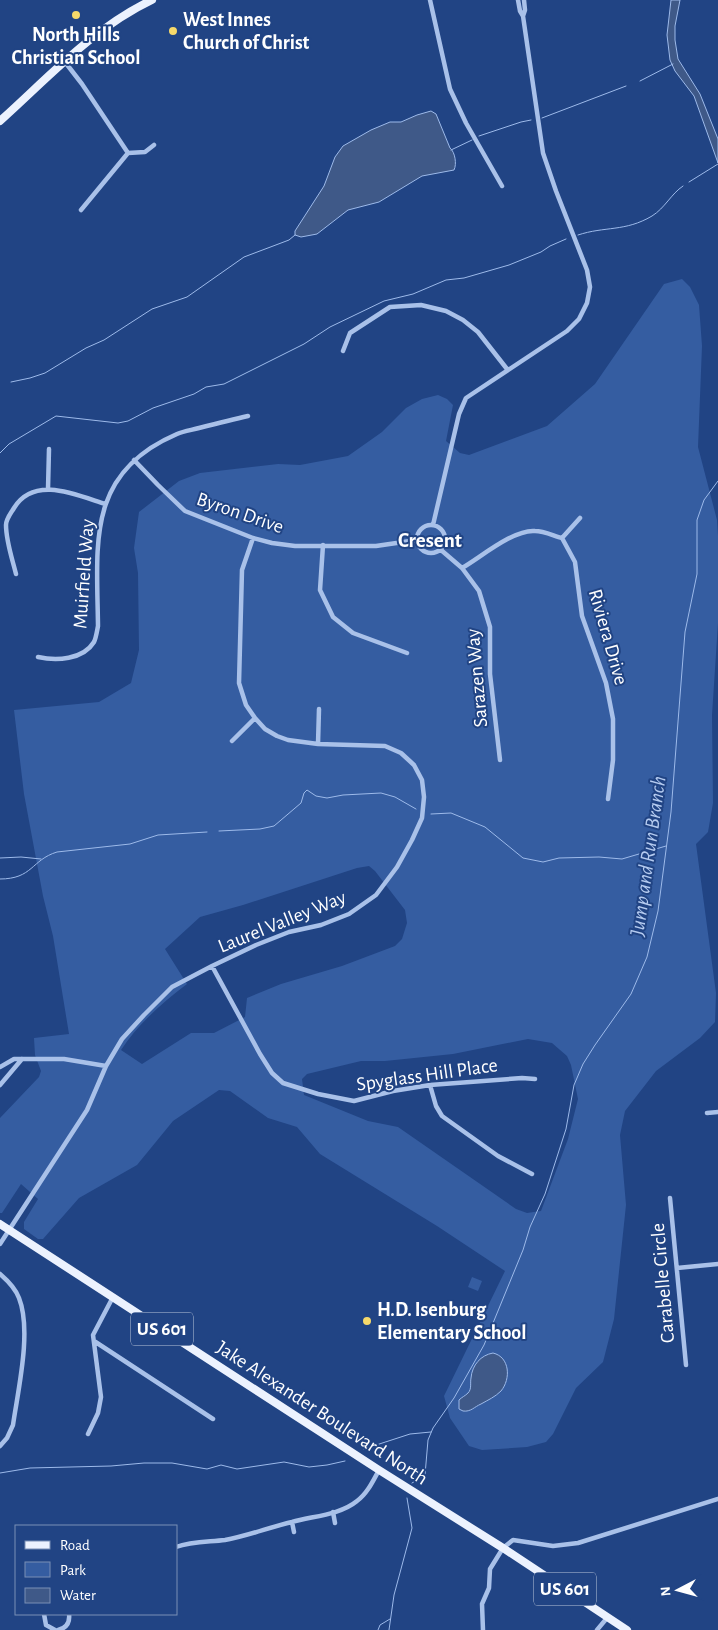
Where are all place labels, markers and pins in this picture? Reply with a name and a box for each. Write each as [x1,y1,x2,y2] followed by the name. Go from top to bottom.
[70,9,82,21] marker: North Hills Christian School
[183,10,310,53] place label: West Innes Church of Christ
[12,25,140,68] place label: North Hills Christian School
[167,25,179,37] marker: West Innes Church of Christ
[377,1300,526,1343] place label: H.D. Isenburg Elementary School
[361,1315,373,1327] marker: H.D. Isenburg Elementary School

